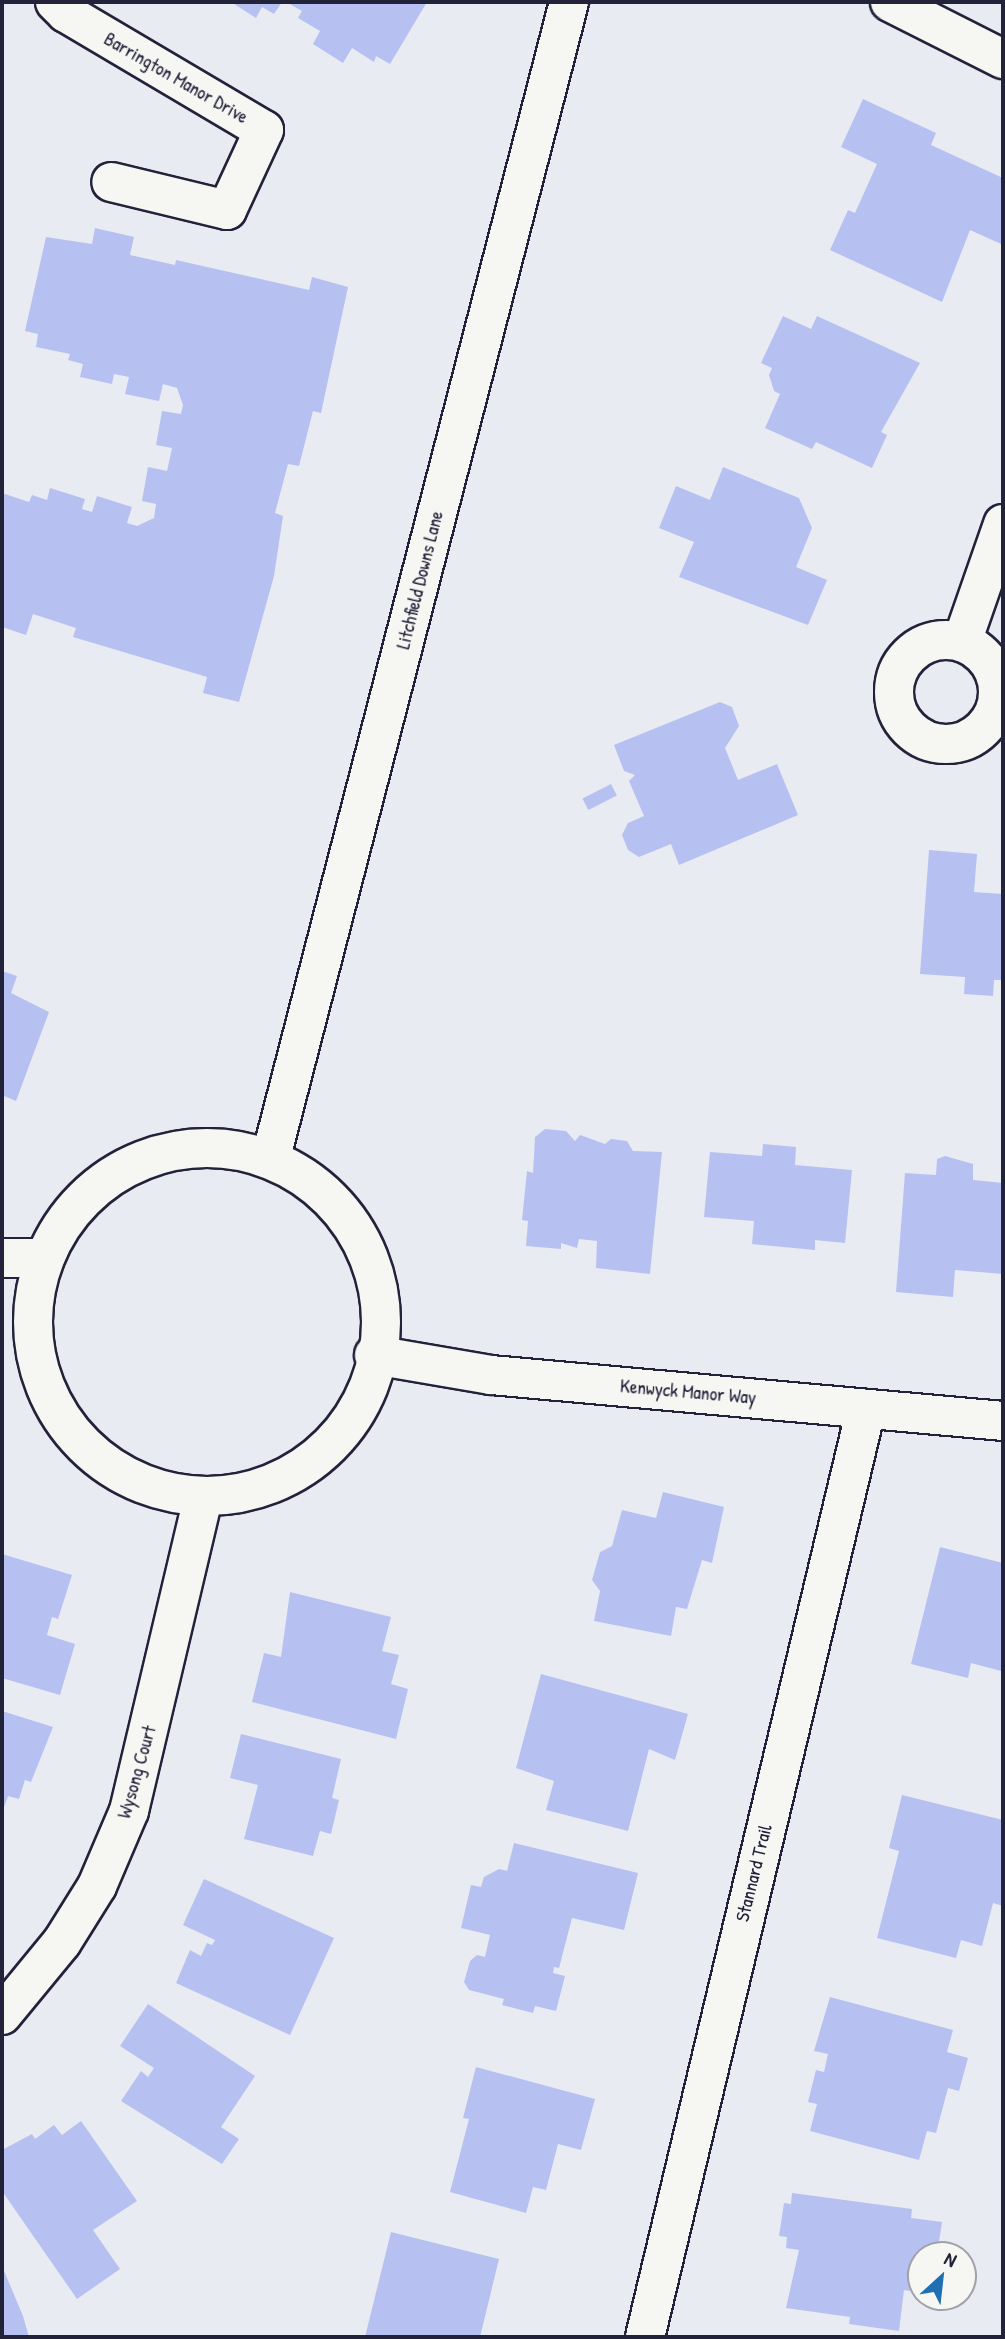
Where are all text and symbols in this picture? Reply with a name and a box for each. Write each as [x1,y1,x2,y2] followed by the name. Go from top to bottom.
[100,27,252,129] street label: Barrington Manor Drive
[392,509,448,651] street label: Litchfield Downs Lane
[619,1375,757,1409] street label: Kenwyck Manor Way
[113,1723,161,1821] street label: Wysong Court
[731,1822,777,1924] street label: Stannard Trail
[907,2241,977,2311] north arrow
[940,2245,961,2273] text: N

